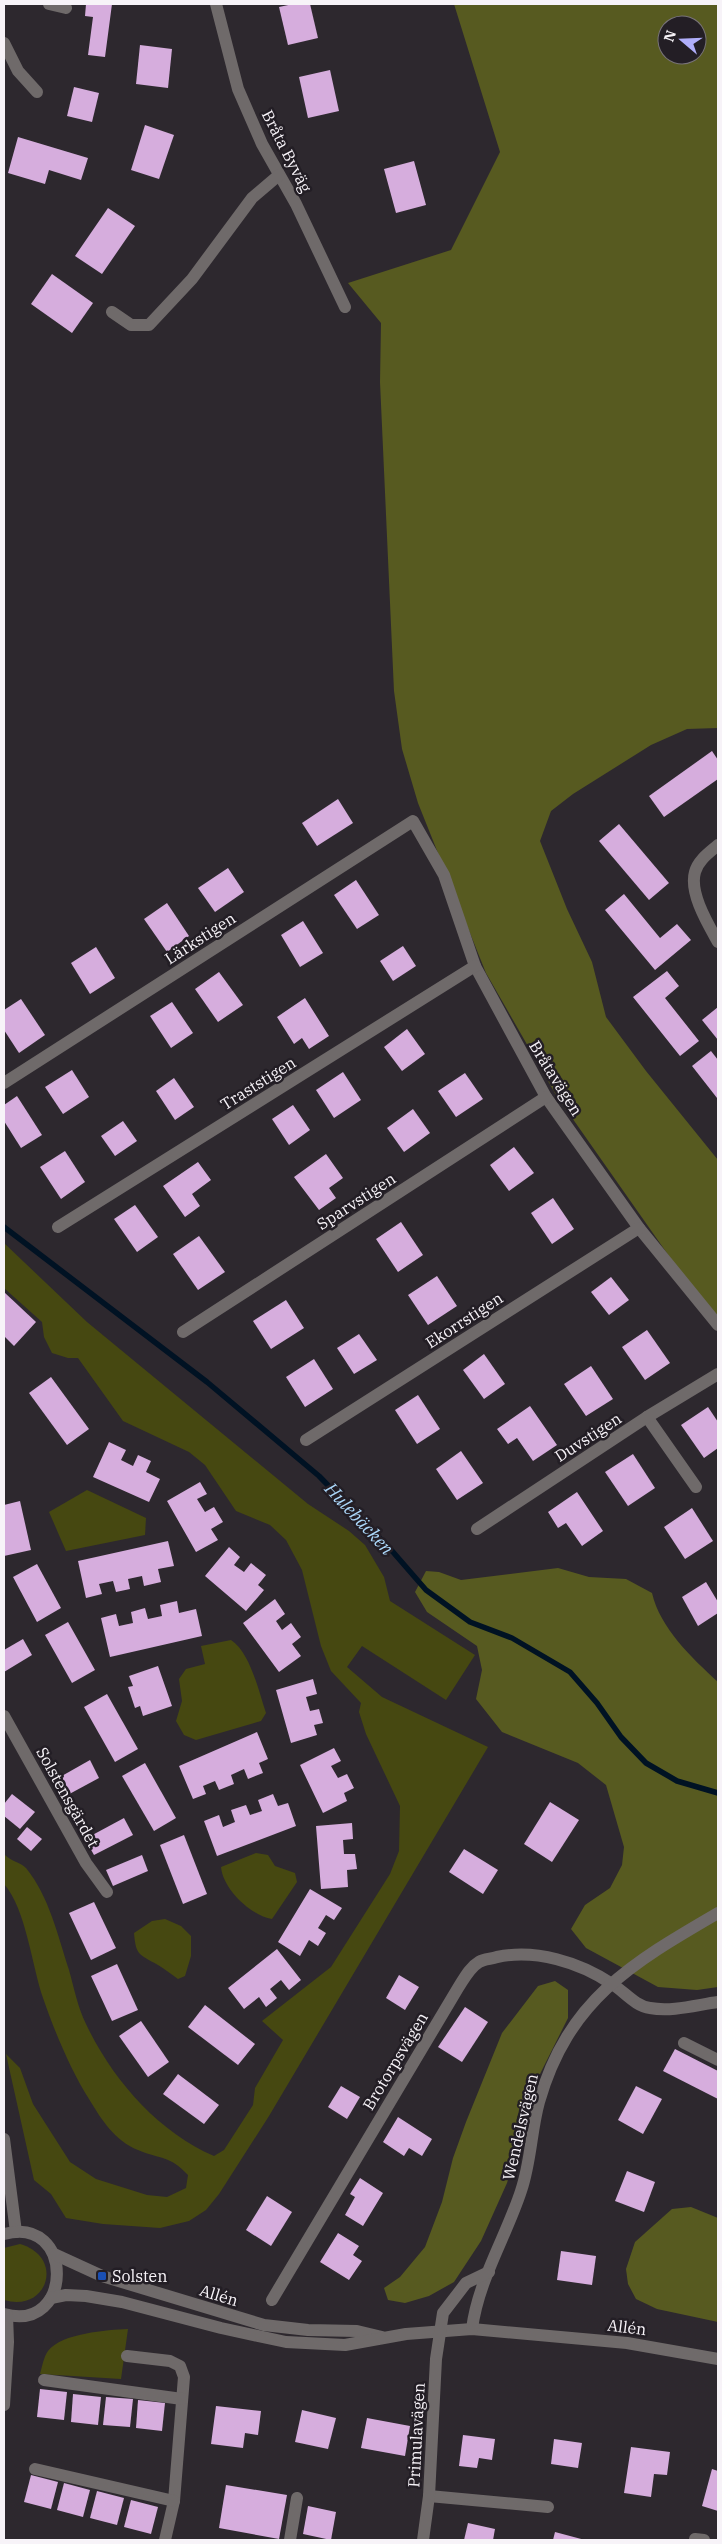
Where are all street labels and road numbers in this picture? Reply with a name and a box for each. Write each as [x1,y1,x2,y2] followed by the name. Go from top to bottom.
[258,106,316,196] street label: Bråta Byväg
[161,908,239,968] street label: Lärkstigen
[525,1037,587,1119] street label: Bråtavägen
[217,1052,299,1114] street label: Traststigen
[313,1168,399,1234] street label: Sparvstigen
[422,1288,506,1352] street label: Ekorrstigen
[551,1408,625,1466] street label: Duvstigen
[32,1743,104,1851] street label: Solstensgärdet
[358,2008,432,2114] street label: Brotorpsvägen
[498,2072,542,2182] street label: Wendelsvägen
[197,2280,241,2310] street label: Allén
[606,2315,648,2339] street label: Allén
[403,2382,429,2488] street label: Primulavägen

